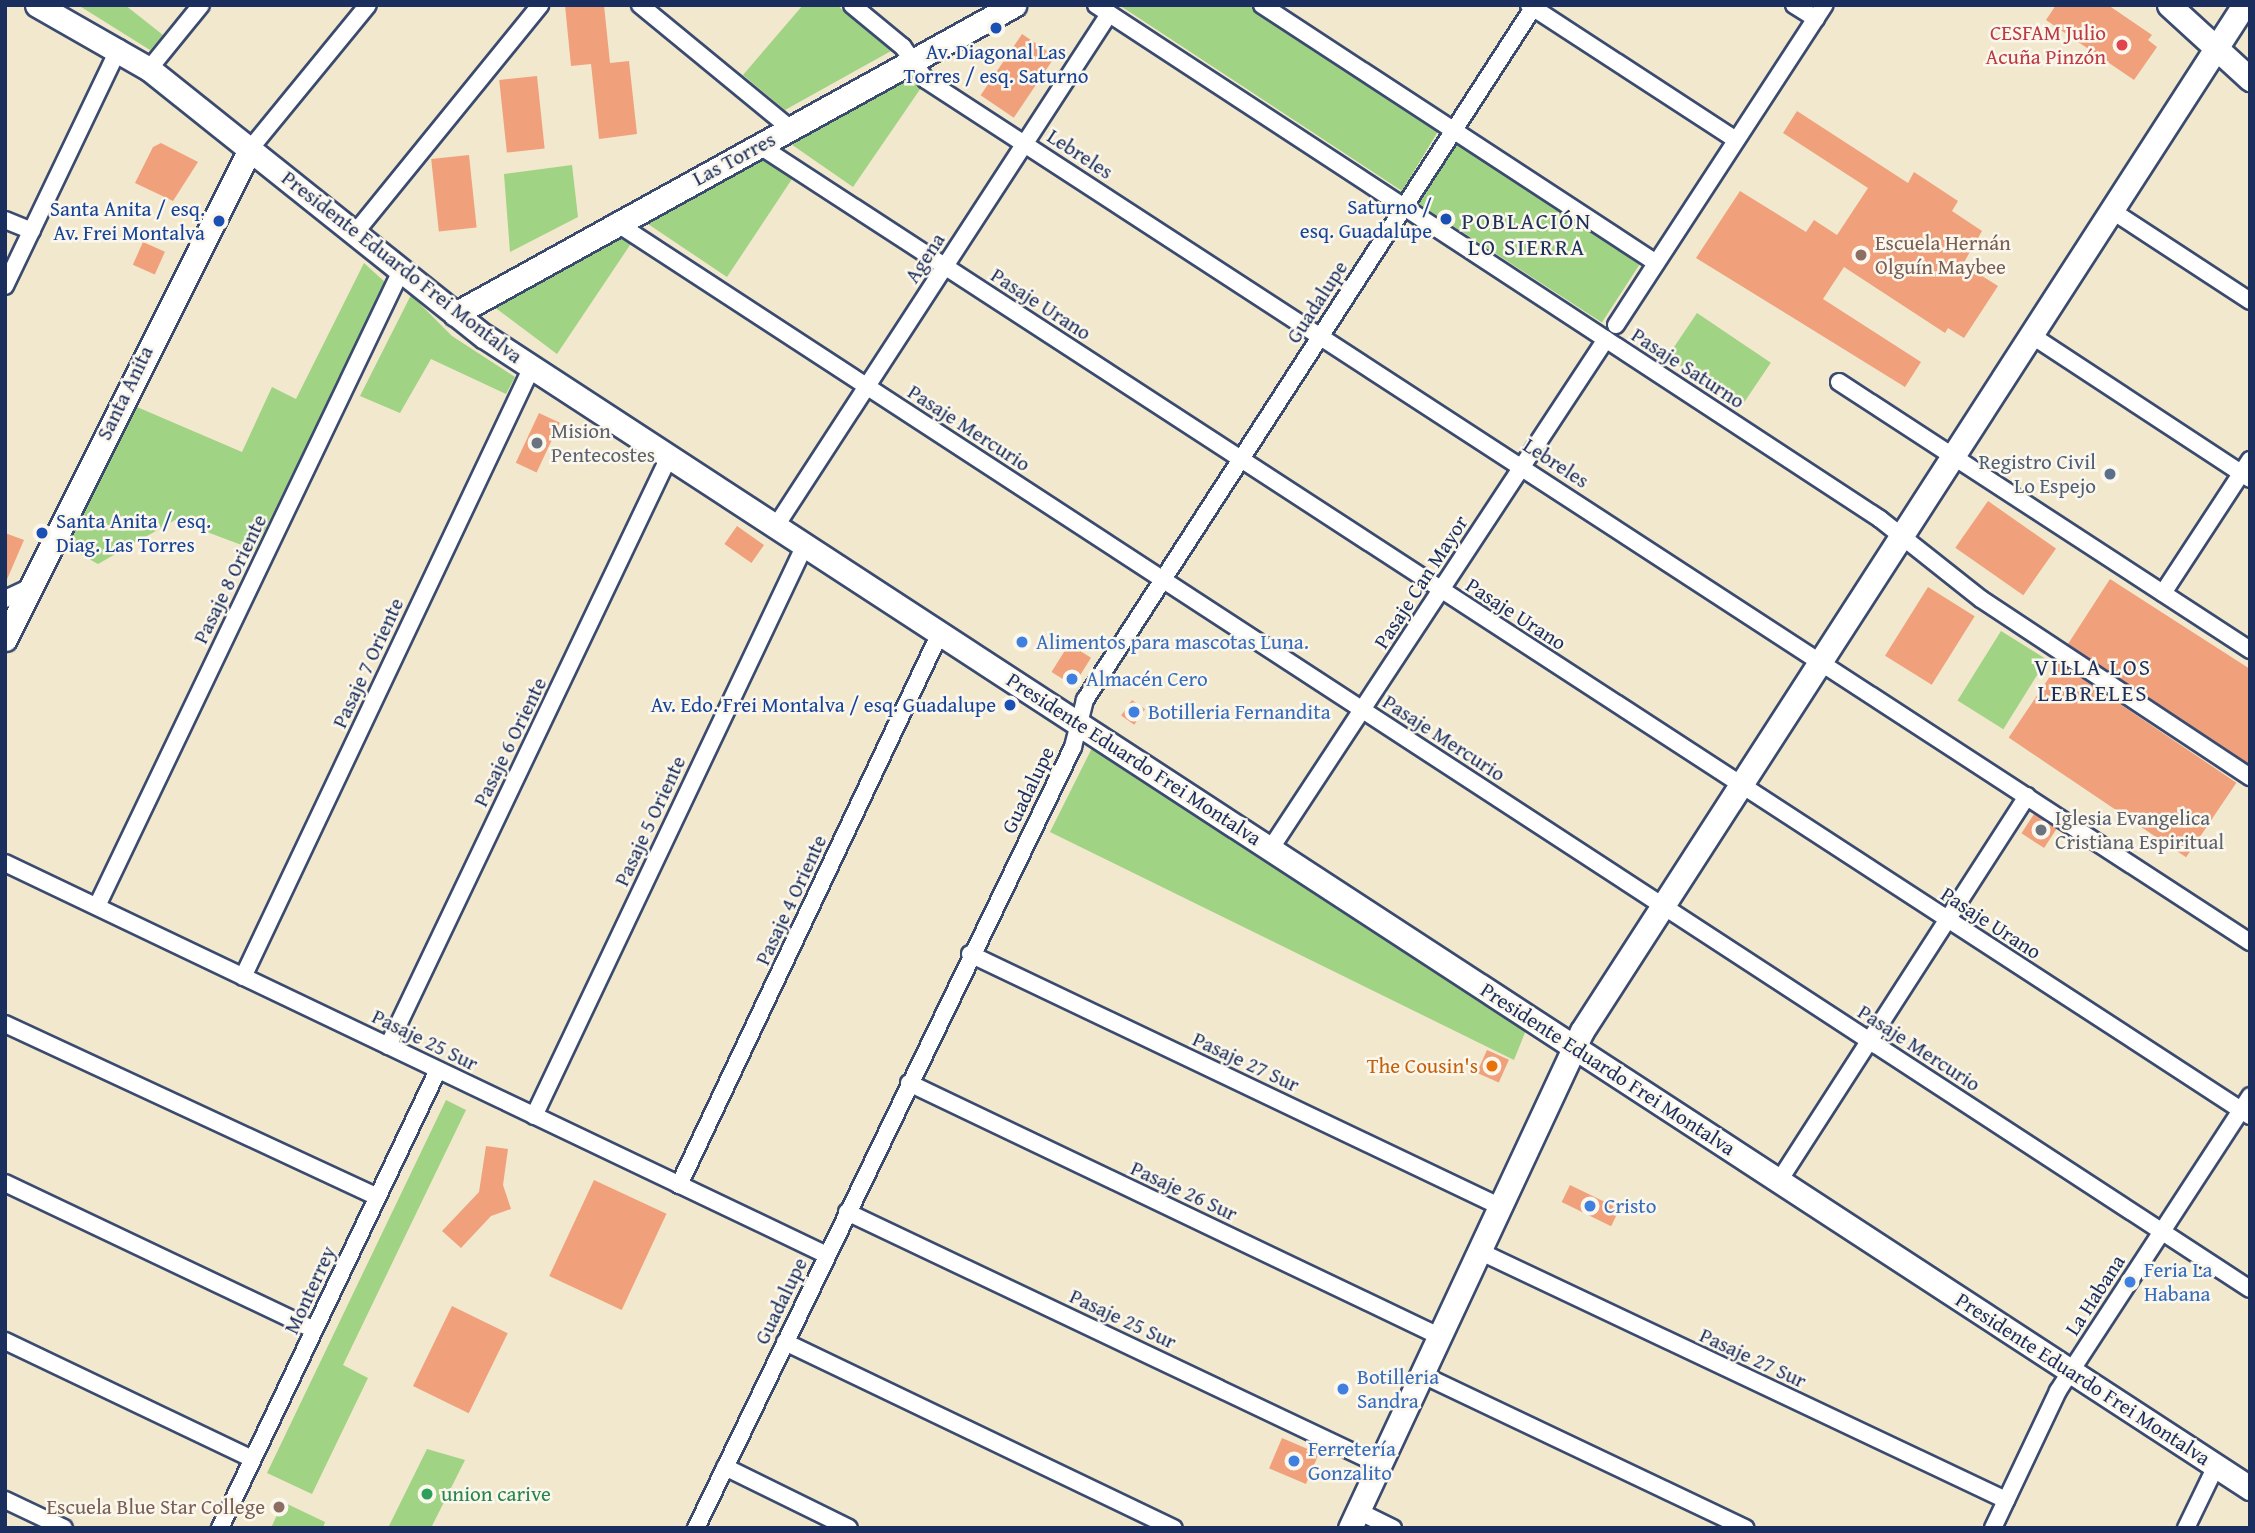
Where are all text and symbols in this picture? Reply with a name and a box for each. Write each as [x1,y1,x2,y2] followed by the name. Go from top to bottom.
[988,20,1004,36] marker: Av. Diagonal Las Torres / esq. Saturno
[1986,20,2106,70] place label: CESFAM Julio Acuña Pinzón
[2112,35,2132,55] marker: CESFAM Julio Acuña Pinzón
[903,39,1089,89] place label: Av. Diagonal Las Torres / esq. Saturno
[1042,123,1118,185] street label: Lebreles
[688,127,780,191] street label: Las Torres
[277,165,527,369] street label: Presidente Eduardo Frei Montalva
[1300,194,1432,244] place label: Saturno / esq. Guadalupe
[50,196,205,246] place label: Santa Anita / esq. Av. Frei Montalva
[1463,207,1591,261] district label: POBLACIÓN LO SIERRA
[1438,211,1454,227] marker: Saturno / esq. Guadalupe
[211,213,227,229] marker: Santa Anita / esq. Av. Frei Montalva
[900,228,950,288] street label: Agena
[1875,230,2011,280] place label: Escuela Hernán Olguín Maybee
[1853,247,1869,263] marker: Escuela Hernán Olguín Maybee
[1281,256,1353,348] street label: Guadalupe
[986,262,1096,346] street label: Pasaje Urano
[1627,322,1749,414] street label: Pasaje Saturno
[91,342,159,444] street label: Santa Anita
[903,379,1035,477] street label: Pasaje Mercurio
[551,418,655,468] place label: Mision Pentecostes
[1518,432,1594,494] street label: Lebreles
[529,435,545,451] marker: Mision Pentecostes
[1979,449,2096,499] place label: Registro Civil Lo Espejo
[2102,466,2118,482] marker: Registro Civil Lo Espejo
[56,508,211,558] place label: Santa Anita / esq. Diag. Las Torres
[188,510,272,648] street label: Pasaje 8 Oriente
[1369,511,1473,653] street label: Pasaje Can Mayor
[34,525,50,541] marker: Santa Anita / esq. Diag. Las Torres
[1461,572,1571,656] street label: Pasaje Urano
[327,594,409,732] street label: Pasaje 7 Oriente
[1036,629,1309,655] place label: Alimentos para mascotas Luna.
[1014,634,1030,650] marker: Alimentos para mascotas Luna.
[2035,653,2151,707] district label: VILLA LOS LEBRELES
[1086,666,1208,692] place label: Almacén Cero
[1002,667,1266,851] street label: Presidente Eduardo Frei Montalva
[1064,671,1080,687] marker: Almacén Cero
[468,673,552,811] street label: Pasaje 6 Oriente
[1378,689,1510,787] street label: Pasaje Mercurio
[651,692,996,718] place label: Av. Edo. Frei Montalva / esq. Guadalupe
[1002,697,1018,713] marker: Av. Edo. Frei Montalva / esq. Guadalupe
[1148,699,1331,725] place label: Botilleria Fernandita
[1126,704,1142,720] marker: Botilleria Fernandita
[996,743,1060,837] street label: Guadalupe
[609,752,691,890] street label: Pasaje 5 Oriente
[2055,805,2224,855] place label: Iglesia Evangelica Cristiana Espiritual
[2033,822,2049,838] marker: Iglesia Evangelica Cristiana Espiritual
[750,831,832,969] street label: Pasaje 4 Oriente
[1936,881,2046,965] street label: Pasaje Urano
[1476,977,1740,1161] street label: Presidente Eduardo Frei Montalva
[1853,999,1985,1097] street label: Pasaje Mercurio
[368,1004,482,1076] street label: Pasaje 25 Sur
[1189,1026,1303,1098] street label: Pasaje 27 Sur
[1367,1053,1478,1079] place label: The Cousin's
[1484,1058,1500,1074] marker: The Cousin's
[1127,1155,1241,1227] street label: Pasaje 26 Sur
[1604,1193,1656,1219] place label: Cristo
[1582,1198,1598,1214] marker: Cristo
[279,1242,341,1338] street label: Monterrey
[2060,1250,2130,1340] street label: La Habana
[749,1254,813,1348] street label: Guadalupe
[2144,1257,2213,1307] place label: Feria La Habana
[2122,1274,2138,1290] marker: Feria La Habana
[1066,1283,1180,1355] street label: Pasaje 25 Sur
[1951,1287,2215,1471] street label: Presidente Eduardo Frei Montalva
[1696,1322,1810,1394] street label: Pasaje 27 Sur
[1357,1364,1439,1414] place label: Botilleria Sandra
[1335,1381,1351,1397] marker: Botilleria Sandra
[1308,1436,1396,1486] place label: Ferretería Gonzalito
[1286,1453,1302,1469] marker: Ferretería Gonzalito
[441,1481,551,1507] place label: union carive
[419,1486,435,1502] marker: union carive
[46,1494,265,1520] place label: Escuela Blue Star College
[271,1499,287,1515] marker: Escuela Blue Star College

